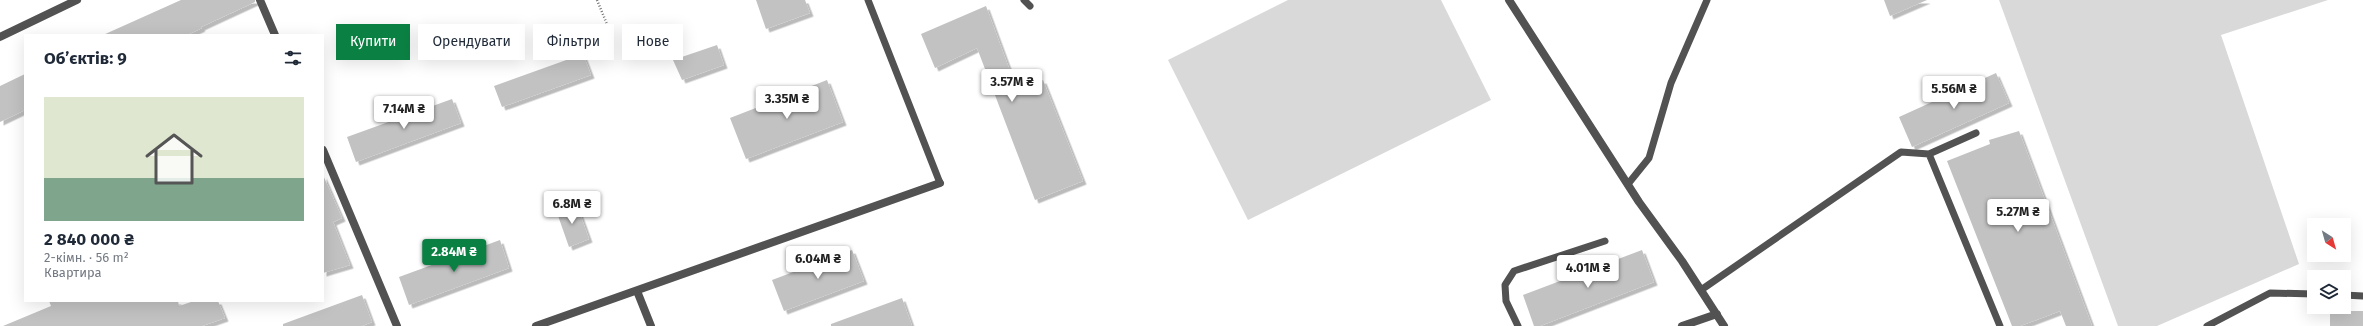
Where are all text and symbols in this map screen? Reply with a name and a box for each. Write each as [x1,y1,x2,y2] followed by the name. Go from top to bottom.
[336,24,410,60] chip: Купити
[418,24,525,60] chip: Орендувати
[533,24,614,60] chip: Фільтри
[622,24,683,60] chip: Нове
[282,47,304,69] icon: filters
[44,48,127,69] text: Об’єктів: 9
[975,69,1049,103] pin: 3.57M ₴
[990,74,1034,89] text: 3.57M ₴
[1917,76,1991,110] pin: 5.56M ₴
[1931,81,1977,96] text: 5.56M ₴
[750,86,824,120] pin: 3.35M ₴
[765,91,809,106] text: 3.35M ₴
[367,96,441,130] pin: 7.14M ₴
[383,101,425,116] text: 7.14M ₴
[138,123,210,195] icon: home
[539,191,605,225] pin: 6.8M ₴
[553,196,591,211] text: 6.8M ₴
[1981,199,2055,233] pin: 5.27M ₴
[1996,204,2040,219] text: 5.27M ₴
[2307,218,2351,262] north arrow
[2307,218,2351,314] map controls
[44,229,134,250] text: 2 840 000 ₴
[417,239,491,273] pin: 2.84M ₴
[431,244,477,259] text: 2.84M ₴
[781,246,855,280] pin: 6.04M ₴
[44,250,129,265] text: 2-кімн. · 56 m²
[795,251,841,266] text: 6.04M ₴
[1551,255,1625,289] pin: 4.01M ₴
[1566,260,1610,275] text: 4.01M ₴
[44,265,102,280] text: Квартира
[2307,270,2351,314] button: layers

